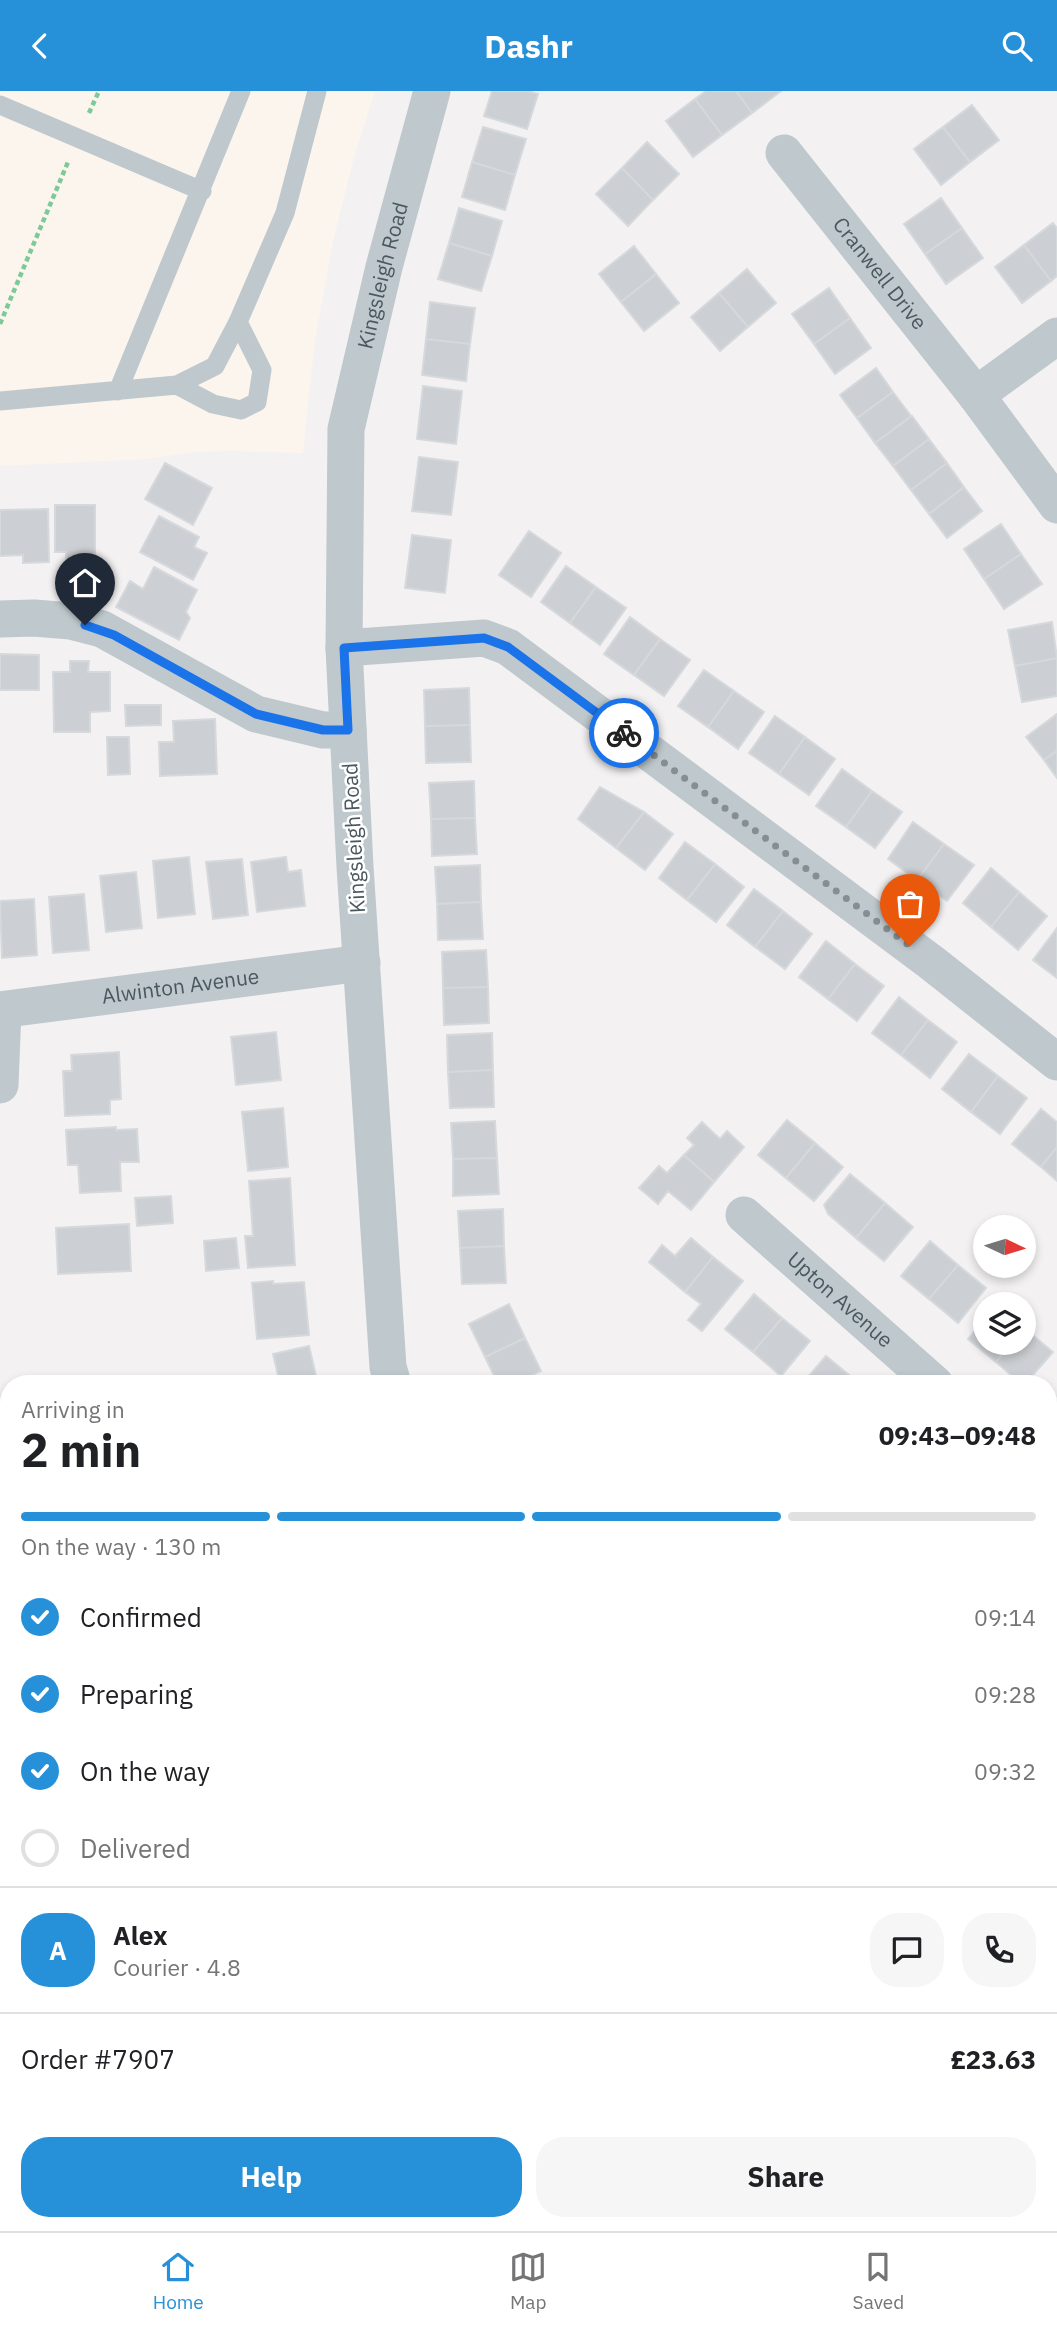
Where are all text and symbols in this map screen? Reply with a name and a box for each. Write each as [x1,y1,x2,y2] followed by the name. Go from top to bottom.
[484,25,573,67] text: Dashr
[21,27,59,65] icon: back
[998,27,1036,65] icon: search
[350,199,414,352] street label: Kingsleigh Road
[827,211,934,335] street label: Cranwell Drive
[55,553,115,625] pin
[66,564,104,602] icon: home
[589,698,659,768] courier
[605,714,643,752] icon: bike
[335,762,371,914] street label: Kingsleigh Road
[880,874,940,946] pin
[891,885,929,923] icon: bag
[100,961,261,1010] street label: Alwinton Avenue
[973,1215,1036,1277] north arrow
[973,1215,1036,1355] map controls
[782,1245,899,1353] street label: Upton Avenue
[973,1292,1036,1355] button: layers
[21,1394,125,1424] text: Arriving in
[879,1418,1036,1452] text: 09:43–09:48
[21,1420,141,1480] text: 2 min
[21,1531,221,1561] text: On the way · 130 m
[21,1598,59,1636] icon: check
[80,1600,202,1634] text: Confirmed
[974,1602,1036,1632] text: 09:14
[21,1675,59,1713] icon: check
[80,1677,193,1711] text: Preparing
[974,1679,1036,1709] text: 09:28
[21,1752,59,1790] icon: check
[80,1754,210,1788] text: On the way
[974,1756,1036,1786] text: 09:32
[80,1831,191,1865] text: Delivered
[870,1913,944,1987] button: chat
[962,1913,1036,1987] button: phone
[113,1918,167,1952] text: Alex
[49,1933,67,1967] text: A
[113,1952,241,1982] text: Courier · 4.8
[21,2042,175,2076] text: Order #7907
[950,2042,1036,2076] text: £23.63
[21,2137,522,2217] button: Help
[536,2137,1036,2217] button: Share
[153,2248,204,2314] tab: Home
[509,2248,547,2314] tab: Map
[853,2248,904,2314] tab: Saved

